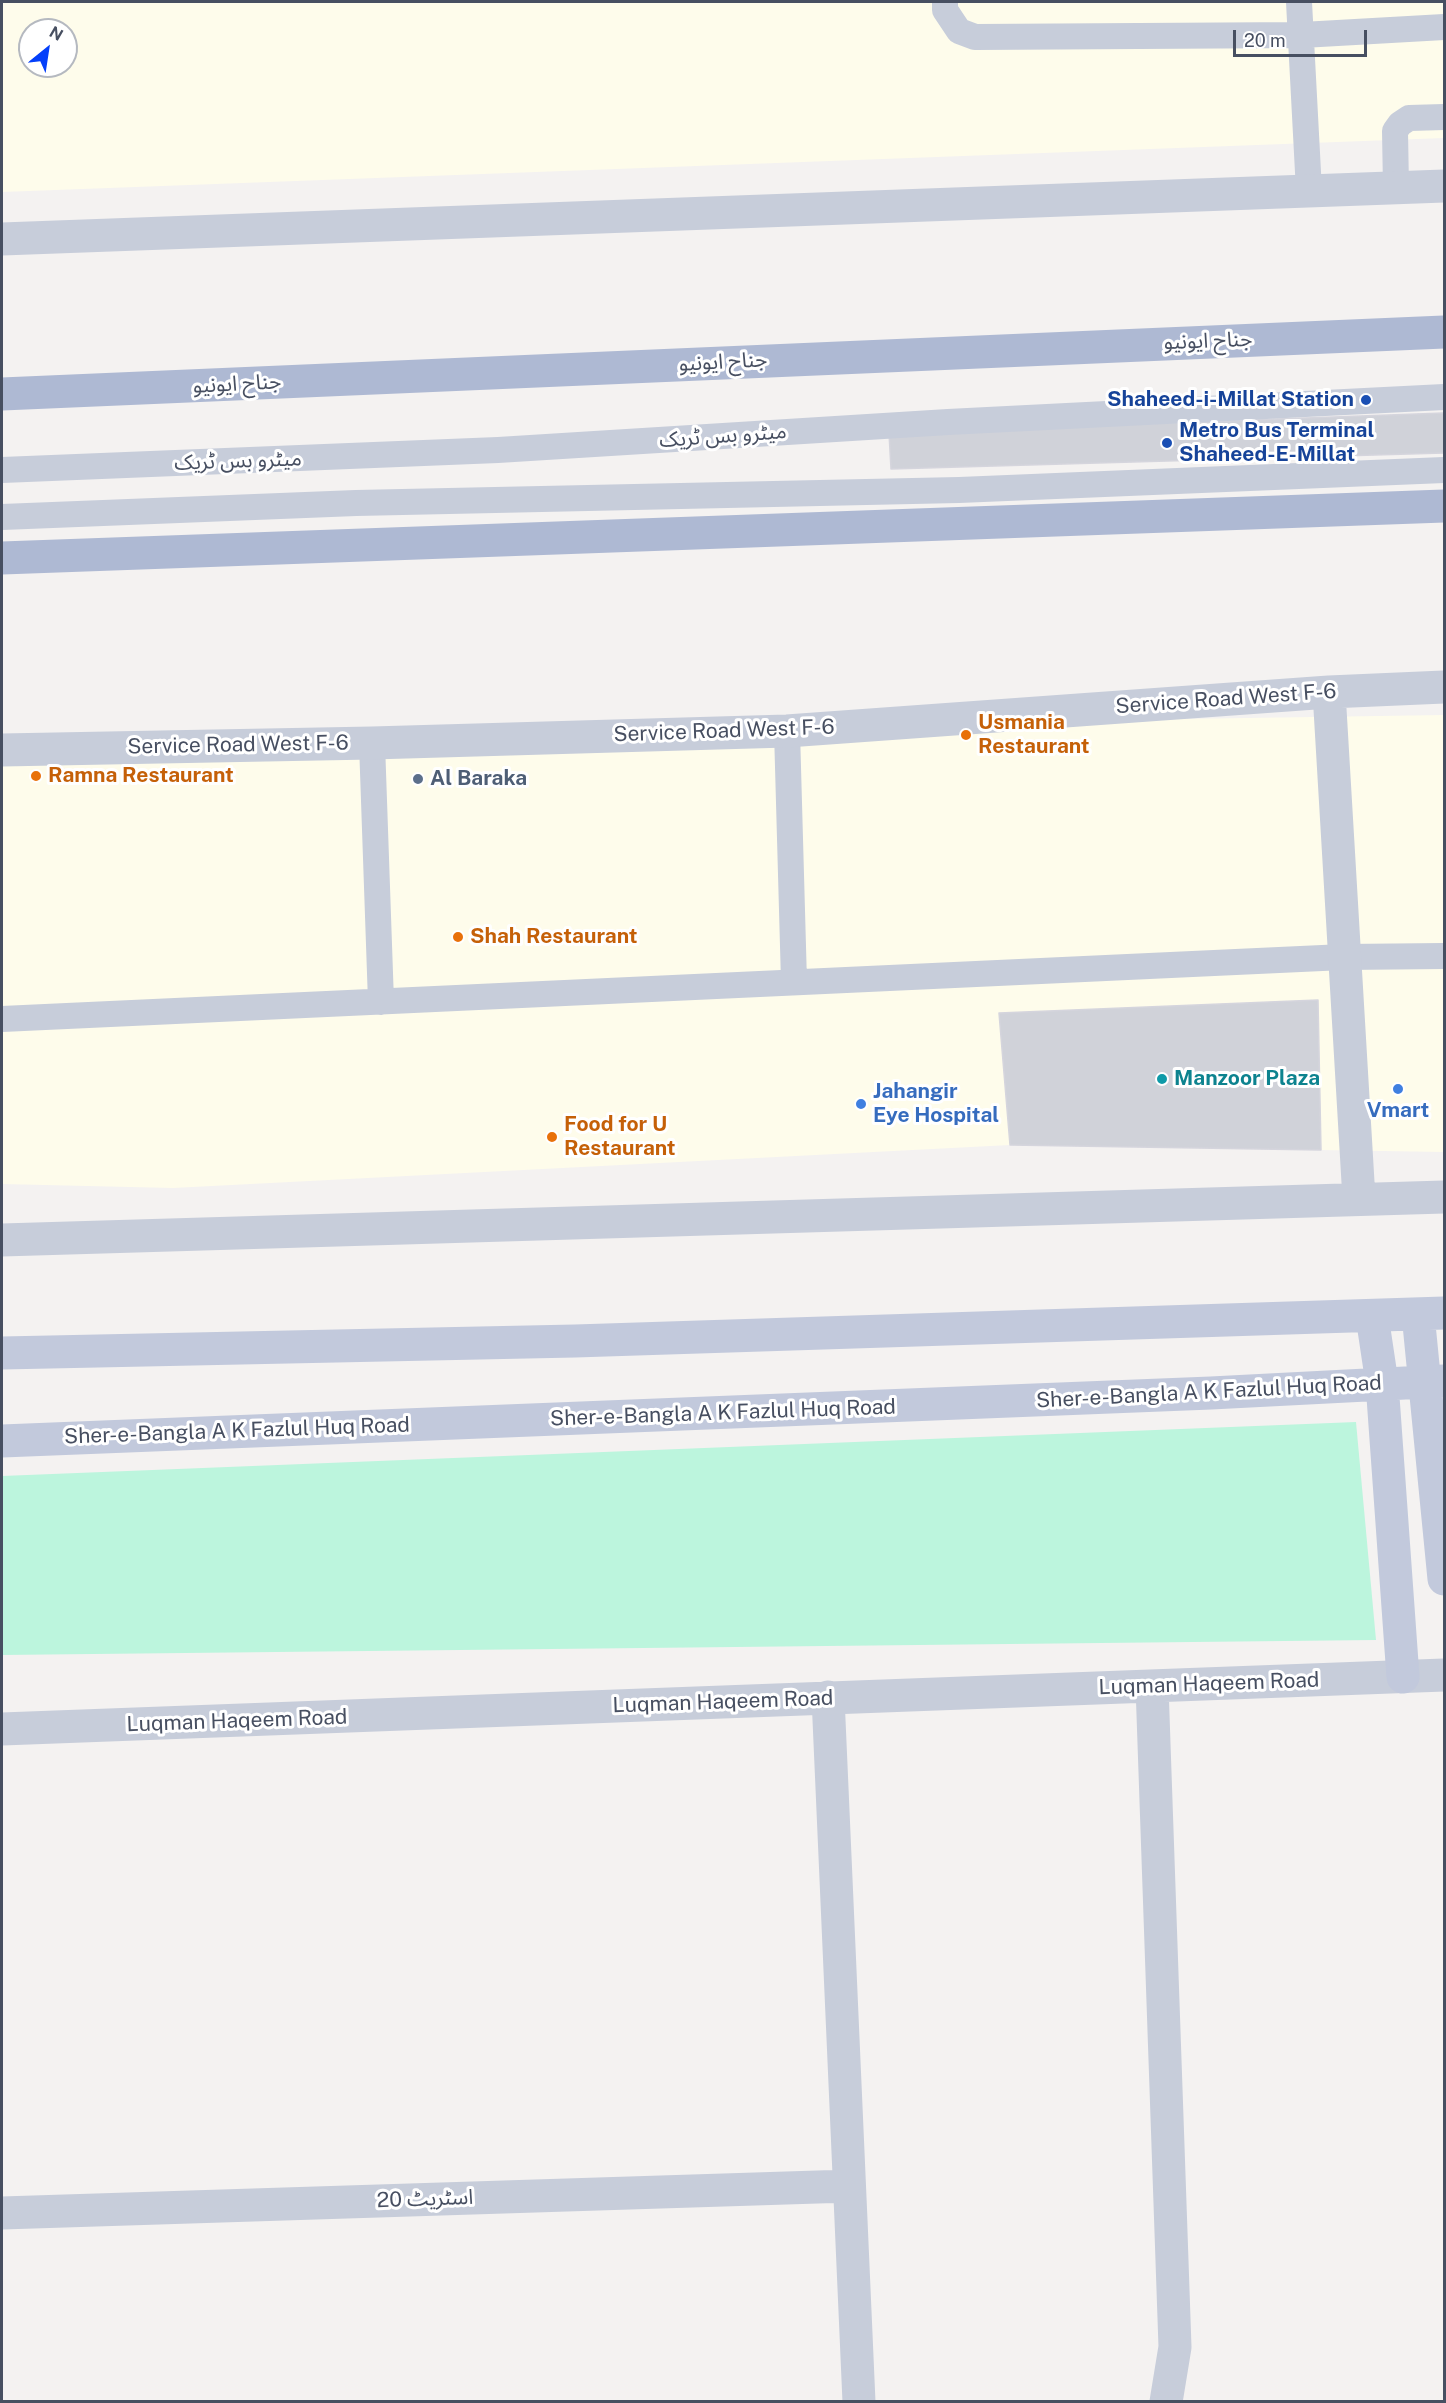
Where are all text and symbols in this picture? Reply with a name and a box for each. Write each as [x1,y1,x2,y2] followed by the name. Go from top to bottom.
[18,18,78,78] north arrow
[1236,18,1370,56] scale bar
[46,22,66,45] text: N
[1244,30,1286,51] text: 20 m
[1163,327,1253,355] street label: جناح ایونیو
[678,347,768,377] street label: جناح ایونیو
[192,369,282,399] street label: جناح ایونیو
[1107,387,1354,413] place label: Shaheed-i-Millat Station
[1359,393,1373,407] marker: Shaheed-i-Millat Station
[1179,418,1374,468] place label: Metro Bus Terminal Shaheed-E-Millat
[658,419,788,453] street label: میٹرو بس ٹریک
[1160,436,1174,450] marker: Metro Bus Terminal Shaheed-E-Millat
[174,446,302,476] street label: میٹرو بس ٹریک
[1115,679,1337,719] street label: Service Road West F-6
[978,710,1090,760] place label: Usmania Restaurant
[613,715,835,747] street label: Service Road West F-6
[959,728,973,742] marker: Usmania Restaurant
[127,730,349,760] street label: Service Road West F-6
[48,763,234,789] place label: Ramna Restaurant
[430,766,527,792] place label: Al Baraka
[29,769,43,783] marker: Ramna Restaurant
[411,772,425,786] marker: Al Baraka
[470,924,638,950] place label: Shah Restaurant
[451,930,465,944] marker: Shah Restaurant
[1174,1066,1320,1092] place label: Manzoor Plaza
[1155,1072,1169,1086] marker: Manzoor Plaza
[873,1079,999,1129] place label: Jahangir Eye Hospital
[1391,1082,1405,1096] marker: Vmart
[854,1097,868,1111] marker: Jahangir Eye Hospital
[1367,1098,1429,1124] place label: Vmart
[564,1112,676,1162] place label: Food for U Restaurant
[545,1130,559,1144] marker: Food for U Restaurant
[1036,1370,1382,1414] street label: Sher-e-Bangla A K Fazlul Huq Road
[550,1394,896,1432] street label: Sher-e-Bangla A K Fazlul Huq Road
[64,1412,410,1450] street label: Sher-e-Bangla A K Fazlul Huq Road
[1098,1668,1320,1700] street label: Luqman Haqeem Road
[612,1686,834,1718] street label: Luqman Haqeem Road
[126,1705,348,1737] street label: Luqman Haqeem Road
[376,2185,474,2213] street label: اسٹریٹ 20

